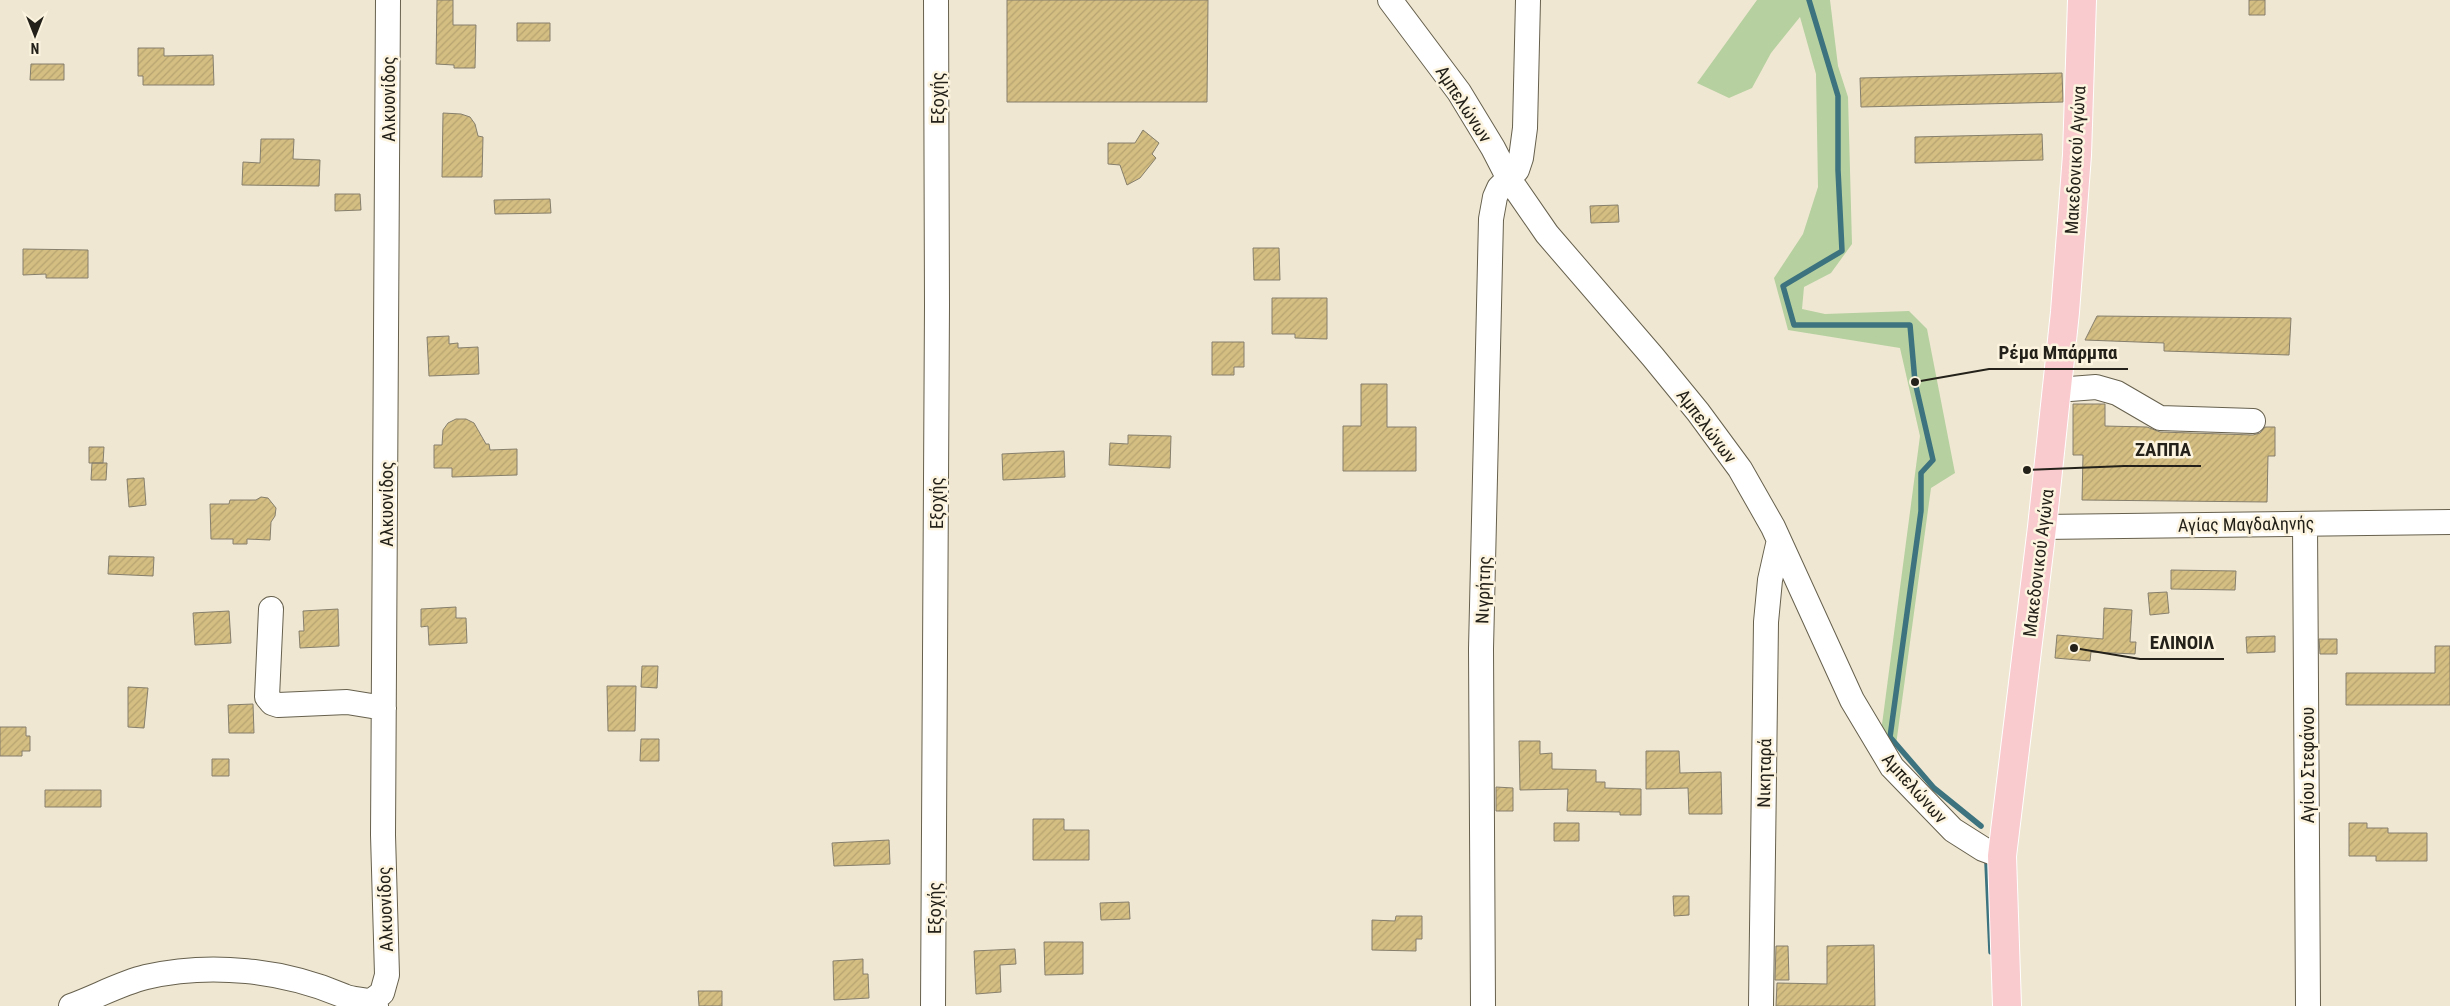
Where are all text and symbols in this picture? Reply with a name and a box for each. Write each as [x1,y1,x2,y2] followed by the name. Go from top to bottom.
[10,10,60,60] north arrow
[31,40,39,56] text: N
[378,56,399,142] street label: Αλκυονίδος
[1432,62,1497,146] street label: Αμπελώνων
[927,72,948,124] street label: Εξοχής
[2061,85,2089,235] street label: Μακεδονικού Αγώνα
[1989,335,2128,369] callout: Ρέμα Μπάρμπα
[1999,341,2118,364] text: Ρέμα Μπάρμπα
[1672,385,1742,467] street label: Αμπελώνων
[2124,432,2201,466] callout: ΖΑΠΠΑ
[2135,438,2192,461] text: ΖΑΠΠΑ
[376,461,397,547] street label: Αλκυονίδος
[926,477,947,529] street label: Εξοχής
[2019,488,2057,638] street label: Μακεδονικού Αγώνα
[2178,512,2314,536] street label: Αγίας Μαγδαληνής
[1471,556,1495,624] street label: Νιγρήτης
[2140,625,2224,659] callout: ΕΛΙΝΟΙΛ
[2150,631,2214,654] text: ΕΛΙΝΟΙΛ
[2297,707,2318,823] street label: Αγίου Στεφάνου
[1753,738,1775,808] street label: Νικηταρά
[1878,749,1952,828] street label: Αμπελώνων
[373,866,397,952] street label: Αλκυονίδος
[924,882,945,934] street label: Εξοχής

